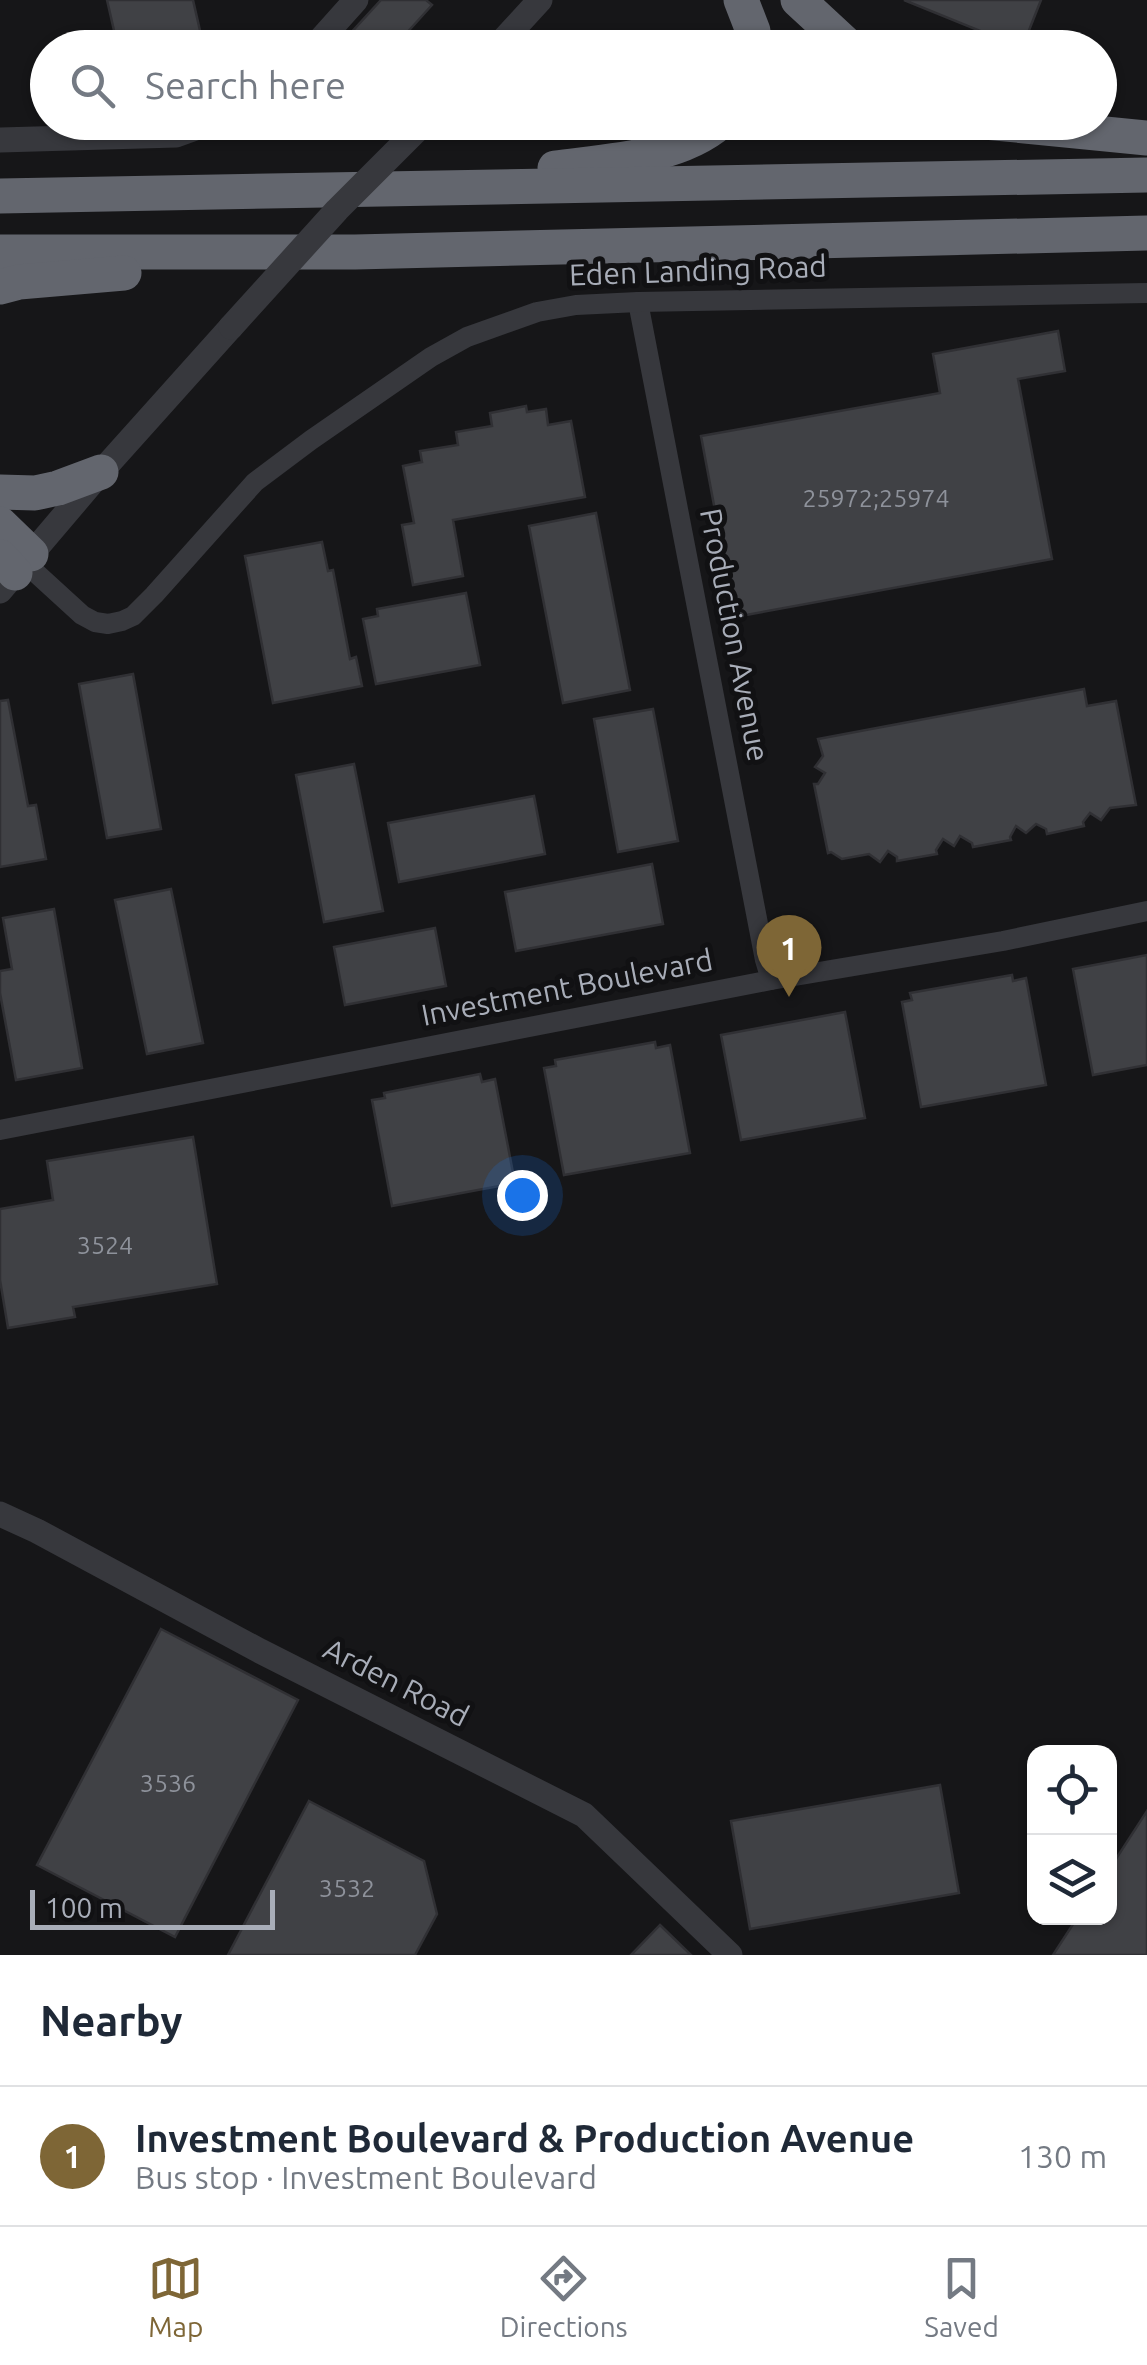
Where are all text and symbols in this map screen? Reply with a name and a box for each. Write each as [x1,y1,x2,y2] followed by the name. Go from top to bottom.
[30,30,1117,140] search box
[65,58,120,113] icon: search
[145,64,346,106] text: Search here
[569,249,827,291] street label: Eden Landing Road
[802,484,950,512] house number: 25972;25974
[694,505,776,764] street label: Production Avenue
[756,914,822,997] pin: 1
[418,942,715,1032] street label: Investment Boulevard
[497,1170,548,1221] your location
[77,1231,133,1259] house number: 3524
[318,1631,475,1733] street label: Arden Road
[1027,1745,1117,1925] map controls
[1027,1745,1117,1835] button: locate
[140,1769,196,1797] house number: 3536
[1027,1835,1117,1925] button: layers
[319,1874,375,1902] house number: 3532
[30,1885,275,1930] scale bar
[45,1892,123,1923] text: 100 m
[40,1997,183,2044] text: Nearby
[135,2117,914,2159] text: Investment Boulevard & Production Avenue
[63,2138,82,2174] text: 1
[1018,2138,1107,2174] text: 130 m
[135,2159,597,2195] text: Bus stop · Investment Boulevard
[148,2251,203,2342] tab: Map
[500,2251,628,2342] tab: Directions
[924,2251,999,2342] tab: Saved

